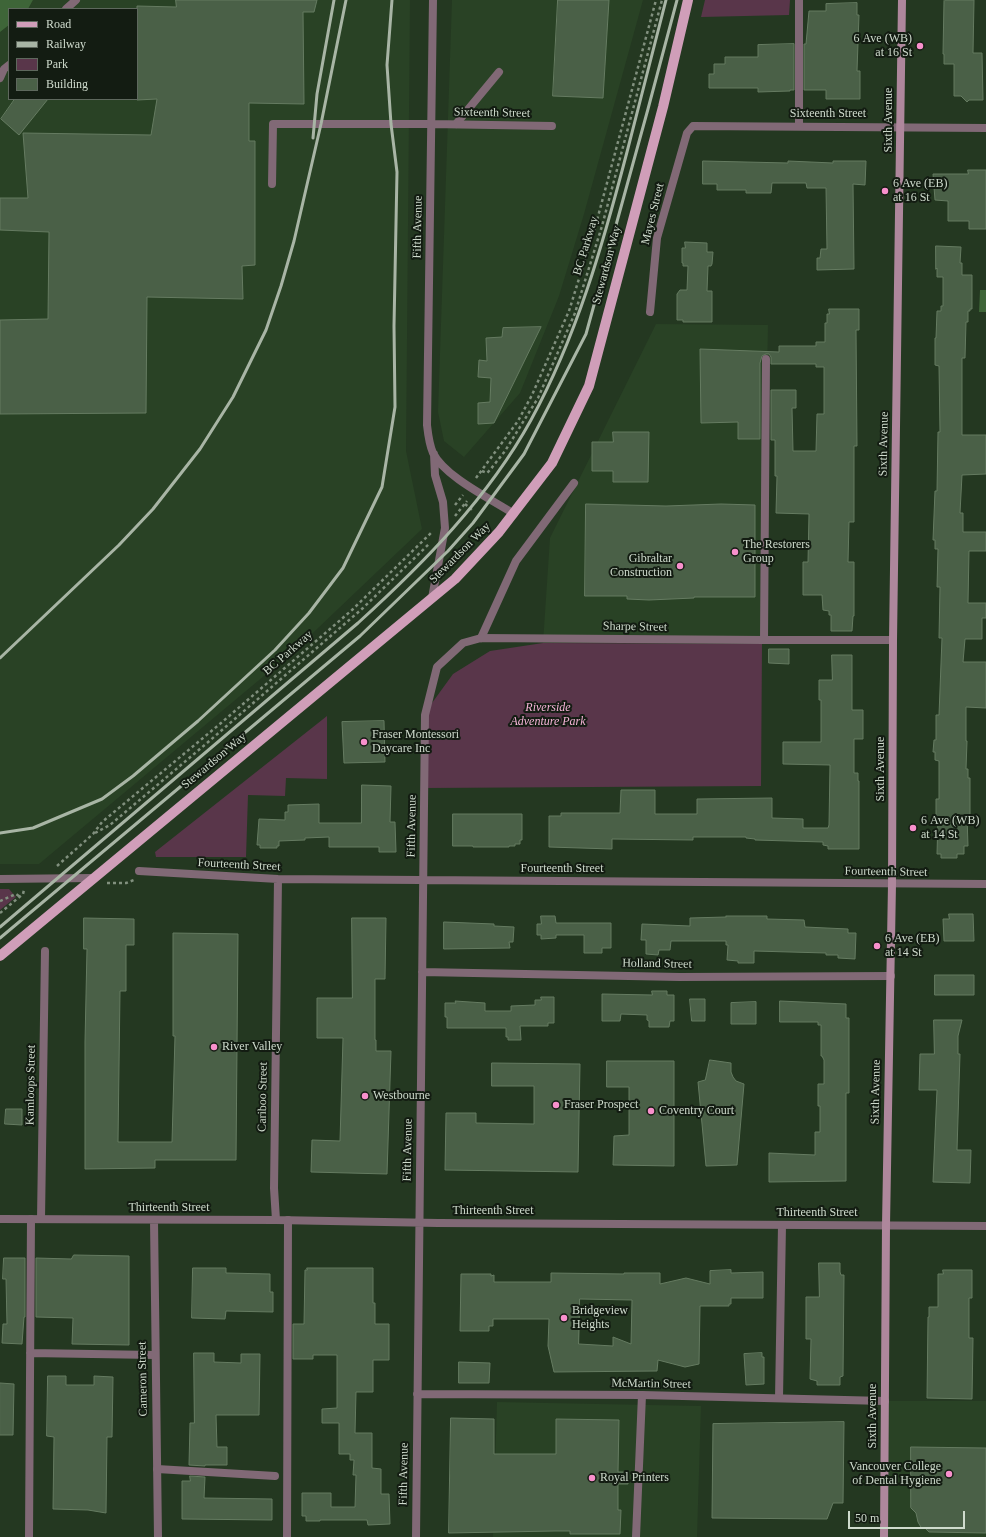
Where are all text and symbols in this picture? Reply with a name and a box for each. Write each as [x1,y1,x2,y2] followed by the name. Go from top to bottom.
[8,8,138,100] legend
[46,17,71,31] text: Road
[854,32,912,60] place label: 6 Ave (WB) at 16 St
[46,37,86,51] text: Railway
[915,41,925,51] marker: 6 Ave (WB) at 16 St
[46,57,68,71] text: Park
[46,77,88,91] text: Building
[882,88,896,152] street label: Sixth Avenue
[454,105,530,121] street label: Sixteenth Street
[790,107,866,121] street label: Sixteenth Street
[893,177,947,205] place label: 6 Ave (EB) at 16 St
[638,182,668,246] street label: Mayes Street
[880,186,890,196] marker: 6 Ave (EB) at 16 St
[410,195,426,259] street label: Fifth Avenue
[570,215,602,277] street label: BC Parkway
[590,224,624,306] street label: Stewardson Way
[876,411,892,477] street label: Sixth Avenue
[426,519,494,587] street label: Stewardson Way
[743,538,810,566] place label: The Restorers Group
[730,547,740,557] marker: The Restorers Group
[610,552,672,580] place label: Gibraltar Construction
[675,561,685,571] marker: Gibraltar Construction
[603,619,667,635] street label: Sharpe Street
[260,628,316,678] street label: BC Parkway
[510,701,586,729] park label: Riverside Adventure Park
[372,728,459,756] place label: Fraser Montessori Daycare Inc
[178,730,250,792] street label: Stewardson Way
[359,737,369,747] marker: Fraser Montessori Daycare Inc
[874,737,888,801] street label: Sixth Avenue
[404,794,420,858] street label: Fifth Avenue
[921,814,979,842] place label: 6 Ave (WB) at 14 St
[908,823,918,833] marker: 6 Ave (WB) at 14 St
[197,856,281,874] street label: Fourteenth Street
[521,862,603,876] street label: Fourteenth Street
[844,864,928,880] street label: Fourteenth Street
[885,932,939,960] place label: 6 Ave (EB) at 14 St
[872,941,882,951] marker: 6 Ave (EB) at 14 St
[622,956,692,972] street label: Holland Street
[222,1040,282,1054] place label: River Valley
[209,1042,219,1052] marker: River Valley
[23,1045,39,1125] street label: Kamloops Street
[868,1059,884,1125] street label: Sixth Avenue
[255,1062,271,1132] street label: Cariboo Street
[373,1089,430,1103] place label: Westbourne
[360,1091,370,1101] marker: Westbourne
[564,1098,638,1112] place label: Fraser Prospect
[551,1100,561,1110] marker: Fraser Prospect
[659,1104,734,1118] place label: Coventry Court
[646,1106,656,1116] marker: Coventry Court
[400,1118,416,1182] street label: Fifth Avenue
[129,1201,209,1215] street label: Thirteenth Street
[453,1204,533,1218] street label: Thirteenth Street
[777,1206,857,1220] street label: Thirteenth Street
[572,1304,628,1332] place label: Bridgeview Heights
[559,1313,569,1323] marker: Bridgeview Heights
[135,1341,151,1417] street label: Cameron Street
[611,1376,691,1392] street label: McMartin Street
[866,1384,880,1448] street label: Sixth Avenue
[396,1442,412,1506] street label: Fifth Avenue
[849,1460,941,1488] place label: Vancouver College of Dental Hygiene
[944,1469,954,1479] marker: Vancouver College of Dental Hygiene
[600,1471,669,1485] place label: Royal Printers
[587,1473,597,1483] marker: Royal Printers
[850,1503,967,1529] scale bar
[855,1511,879,1525] text: 50 m

